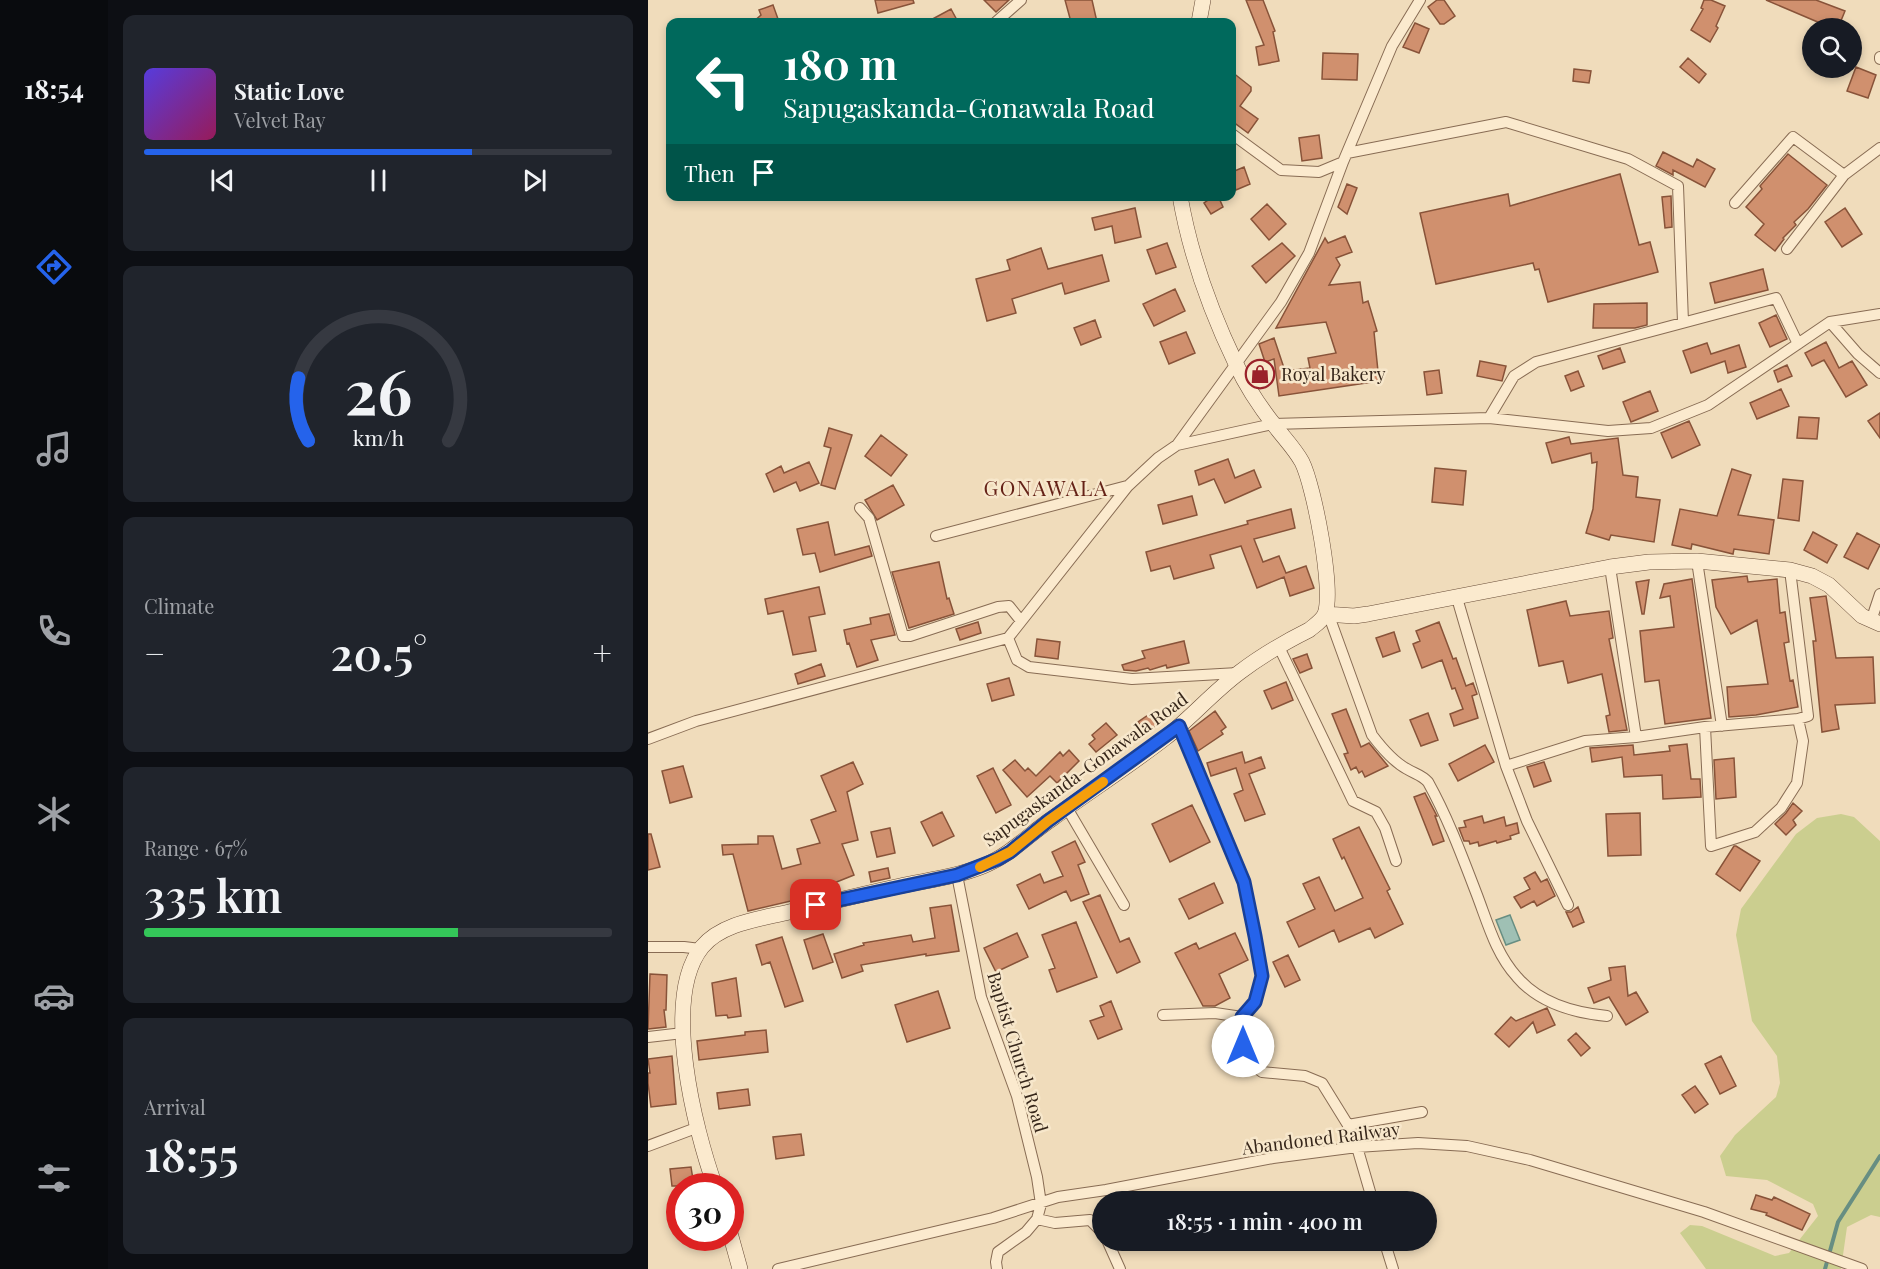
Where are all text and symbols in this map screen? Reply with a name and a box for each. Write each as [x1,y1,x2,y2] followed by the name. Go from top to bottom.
[1802,18,1862,78] map controls
[1802,18,1862,78] button: search
[783,35,898,91] text: 180 m
[684,42,762,120] icon: left
[24,70,84,106] text: 18:54
[234,76,344,106] text: Static Love
[783,89,1155,125] text: Sapugaskanda-Gonawala Road
[234,106,326,133] text: Velvet Ray
[747,156,780,189] icon: arrive
[684,158,735,188] text: Then
[206,164,239,197] icon: previous
[362,164,395,197] icon: pause
[518,164,551,197] icon: next
[33,246,75,288] icon: directions
[344,347,412,431] text: 26
[1244,358,1276,390] shop icon: Royal Bakery
[1281,362,1386,386] place label: Royal Bakery
[352,423,404,451] text: km/h
[33,428,75,470] icon: music
[983,473,1109,501] district label: GONAWALA
[144,592,214,619] text: Climate
[33,610,75,652] icon: phone
[331,622,427,682] text: 20.5°
[144,630,165,674] text: −
[593,630,612,674] text: +
[978,686,1193,852] street label: Sapugaskanda-Gonawala Road
[33,793,75,835] icon: climate
[144,834,248,861] text: Range · 67%
[144,864,282,924] text: 335 km
[790,879,841,930] pin
[799,888,832,921] icon: arrive
[982,969,1054,1136] street label: Baptist Church Road
[33,975,75,1017] icon: car
[1211,1014,1275,1078] position arrow
[144,1093,206,1120] text: Arrival
[1240,1116,1401,1160] street label: Abandoned Railway
[144,1123,238,1183] text: 18:55
[33,1157,75,1199] icon: filters
[666,1173,744,1251] speed limit sign: 30
[1166,1206,1363,1236] text: 18:55 · 1 min · 400 m

